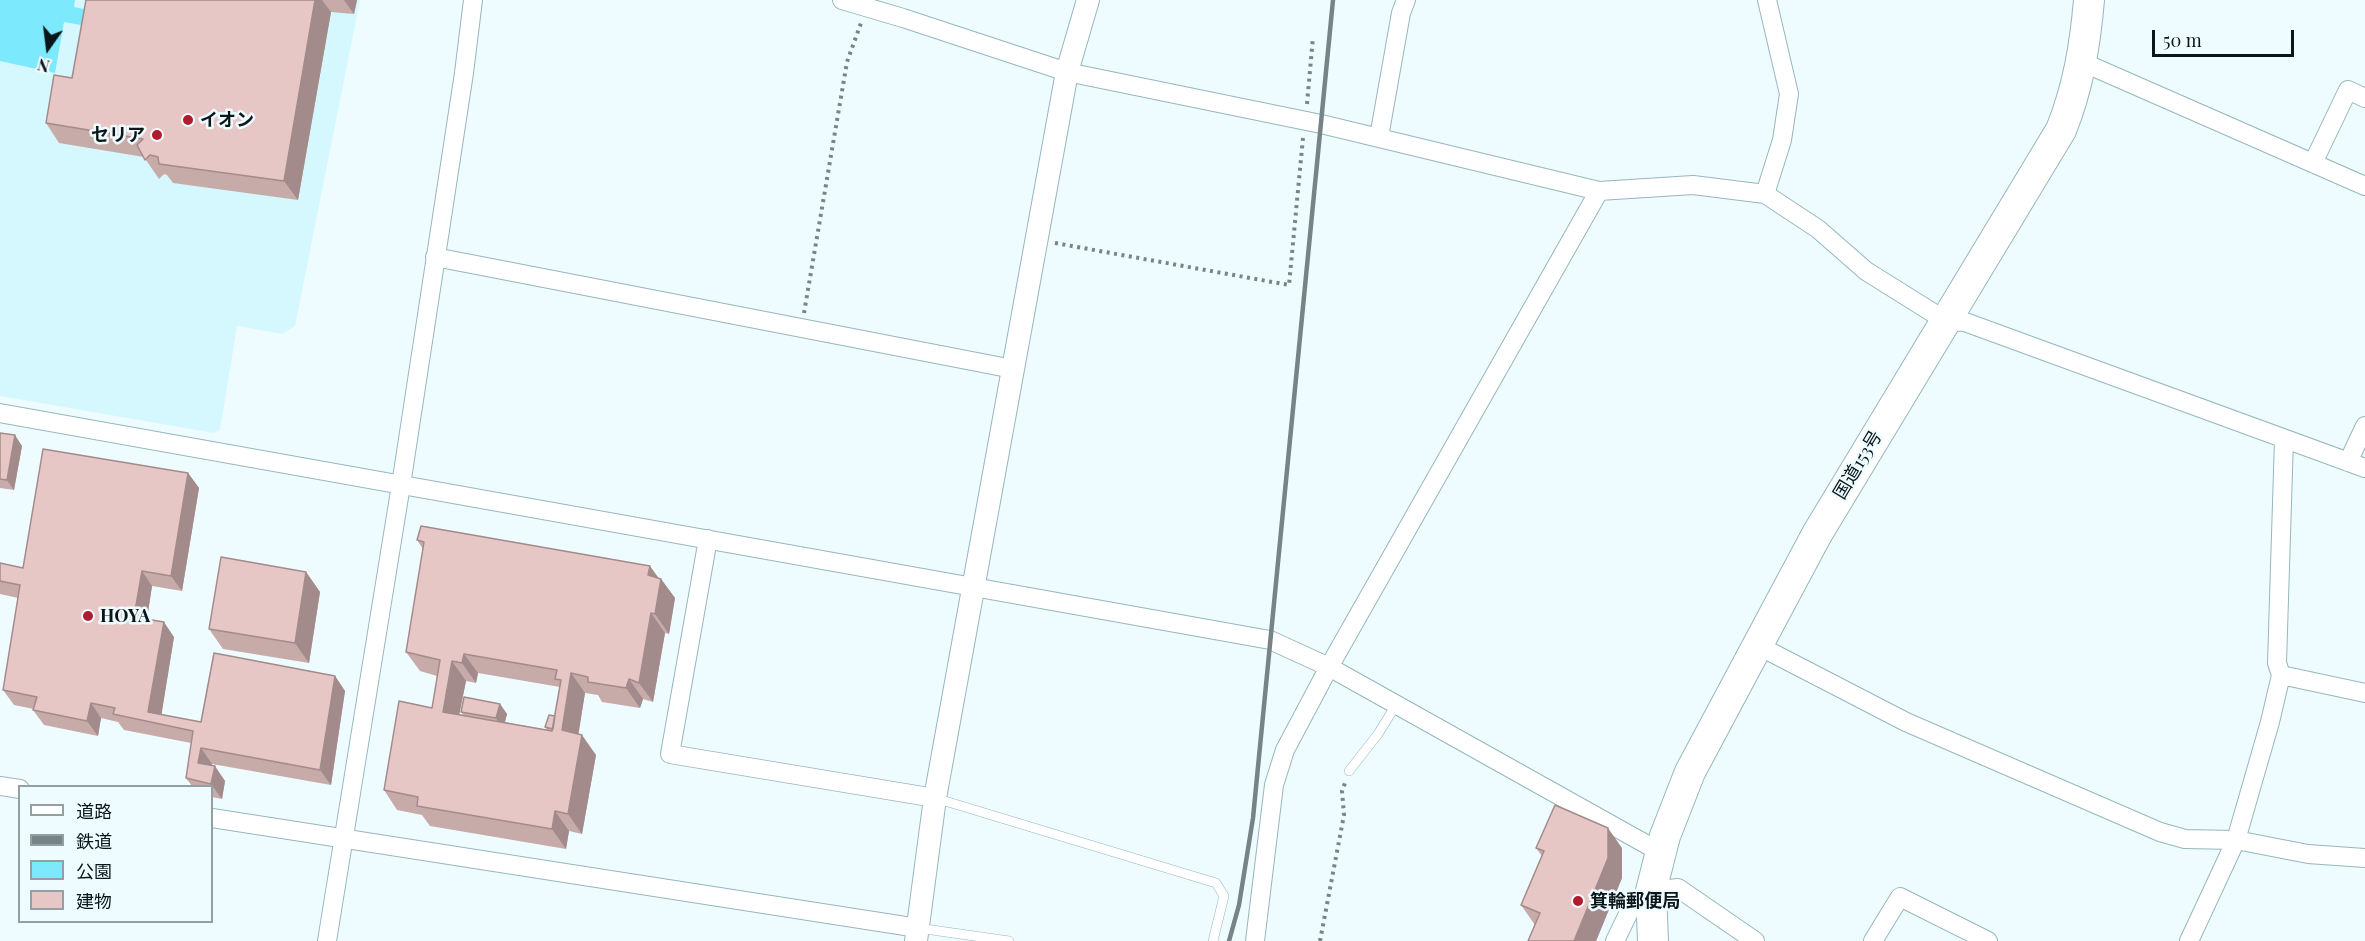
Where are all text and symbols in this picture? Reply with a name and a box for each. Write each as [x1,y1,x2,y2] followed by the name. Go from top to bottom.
[18,18,78,78] north arrow
[2155,18,2298,56] scale bar
[2163,28,2202,52] text: 50 m
[35,54,52,78] text: N
[200,109,254,131] place label: イオン
[181,113,195,127] marker: イオン
[91,124,145,146] place label: セリア
[150,128,164,142] marker: セリア
[1829,427,1887,503] street label: 国道153号
[100,605,150,627] place label: HOYA
[81,609,95,623] marker: HOYA
[18,785,213,923] legend
[76,799,112,823] text: 道路
[76,829,112,853] text: 鉄道
[76,859,112,883] text: 公園
[76,889,112,913] text: 建物
[1590,890,1680,912] place label: 箕輪郵便局
[1571,894,1585,908] marker: 箕輪郵便局

